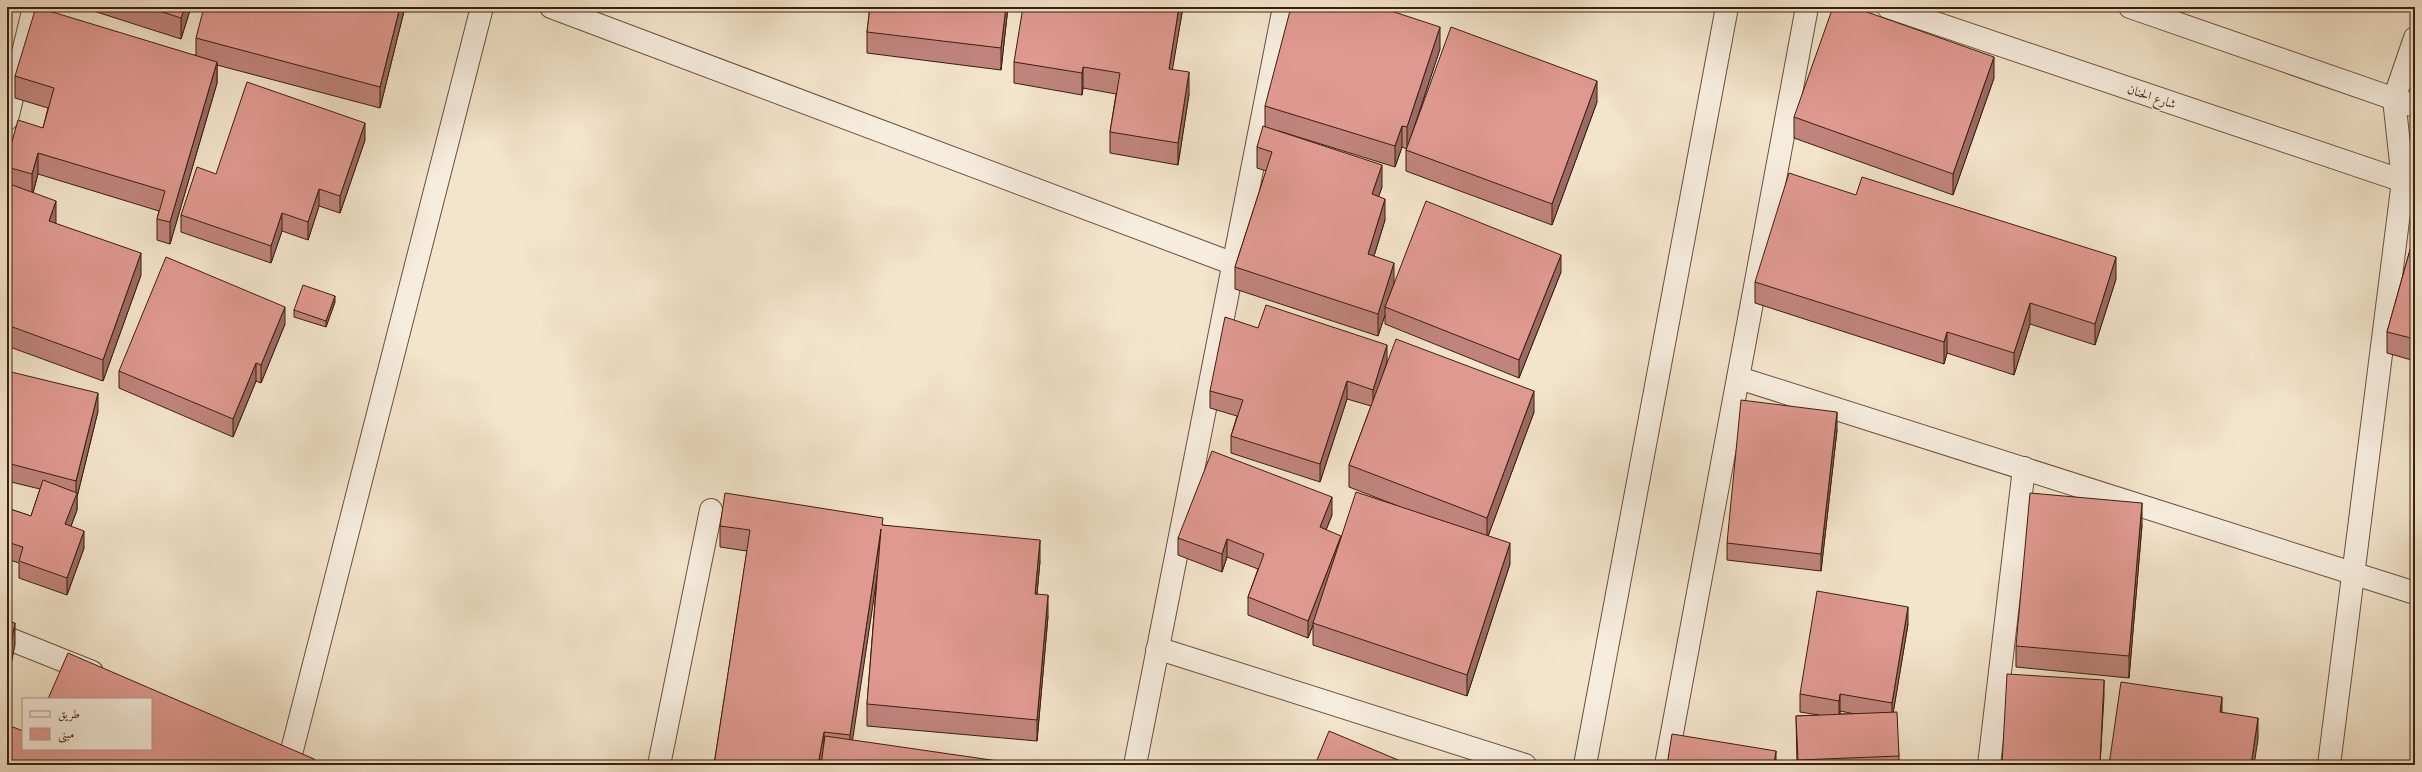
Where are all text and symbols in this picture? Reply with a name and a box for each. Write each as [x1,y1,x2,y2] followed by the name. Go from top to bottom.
[2124,80,2179,116] street label: شارع الحنان
[22,698,152,750] legend
[58,706,80,722] text: طريق
[58,726,74,743] text: مبنى

